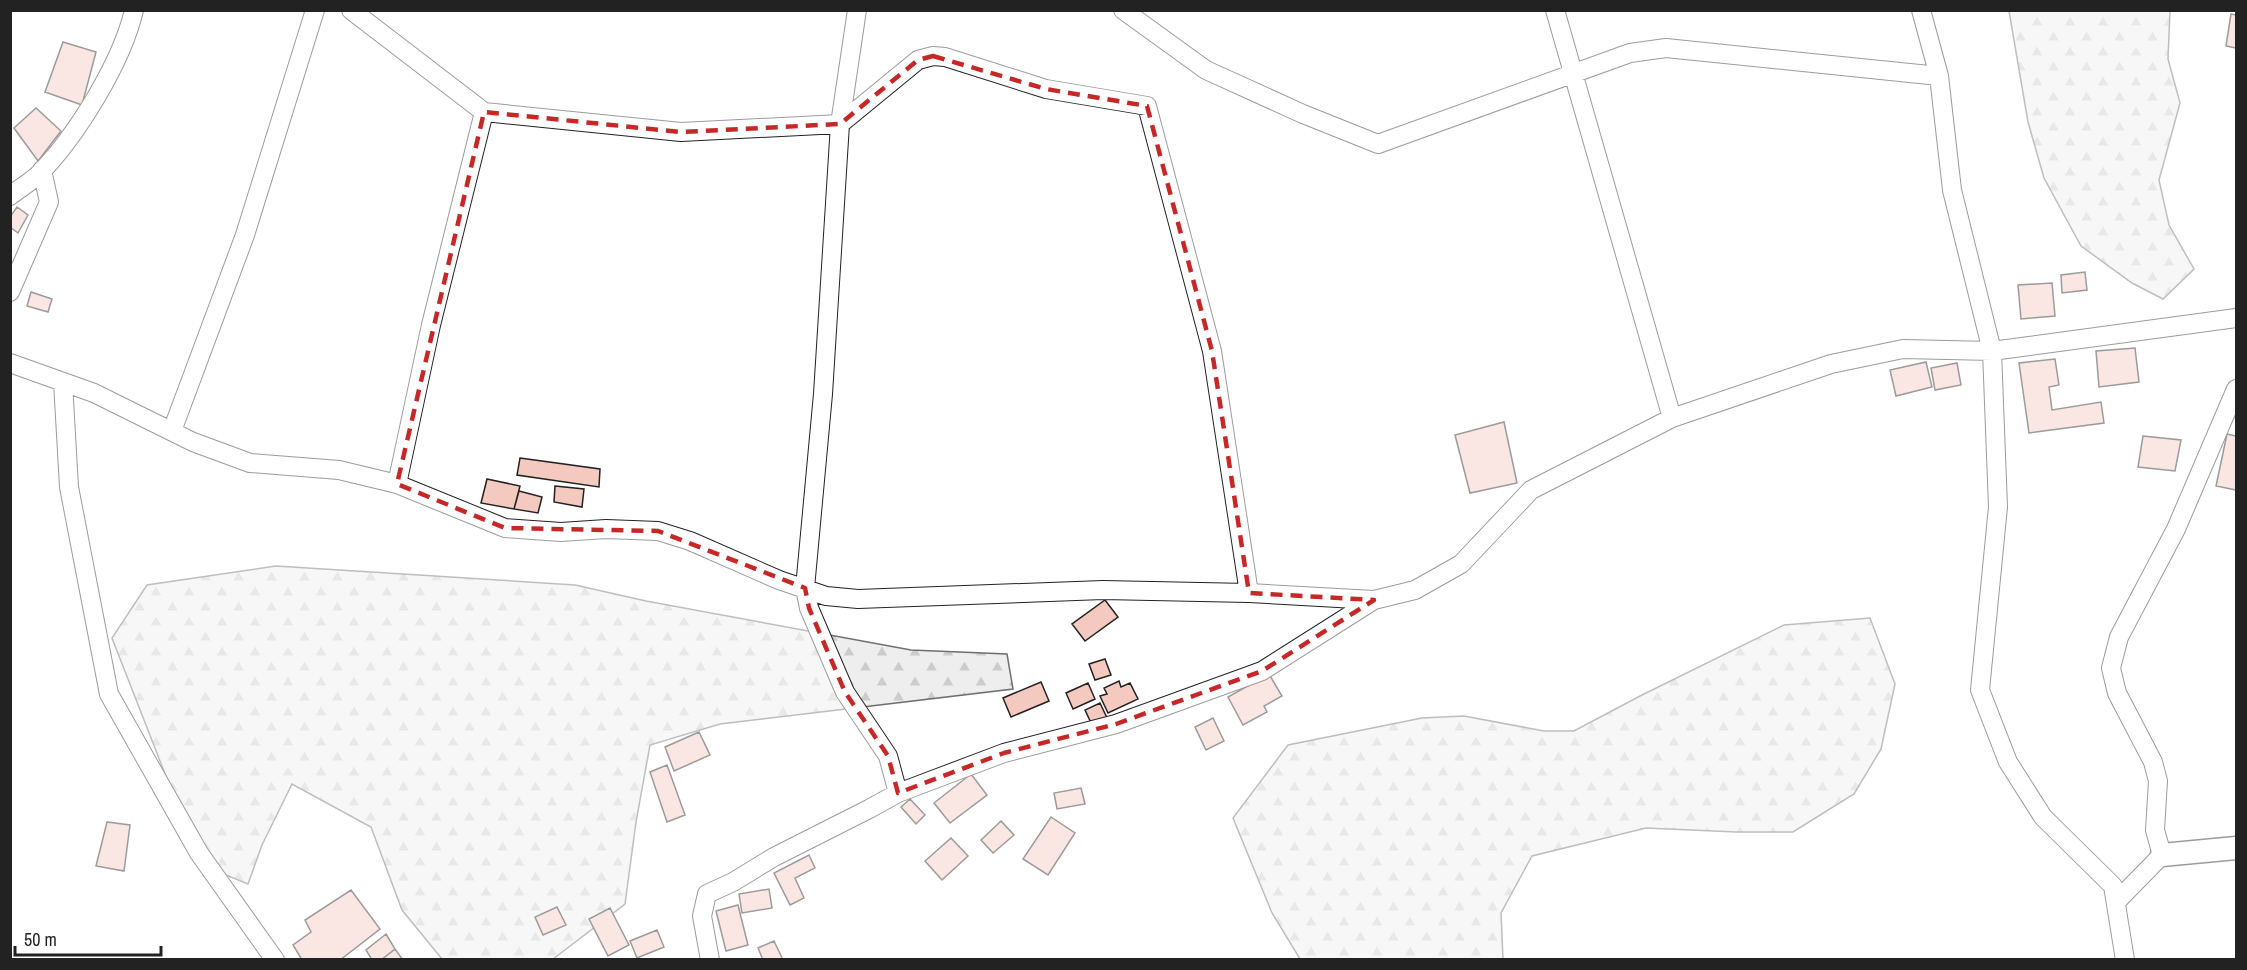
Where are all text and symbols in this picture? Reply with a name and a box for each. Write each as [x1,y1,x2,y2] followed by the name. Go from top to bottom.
[15,919,160,957] scale bar
[24,927,57,952] text: 50 m

